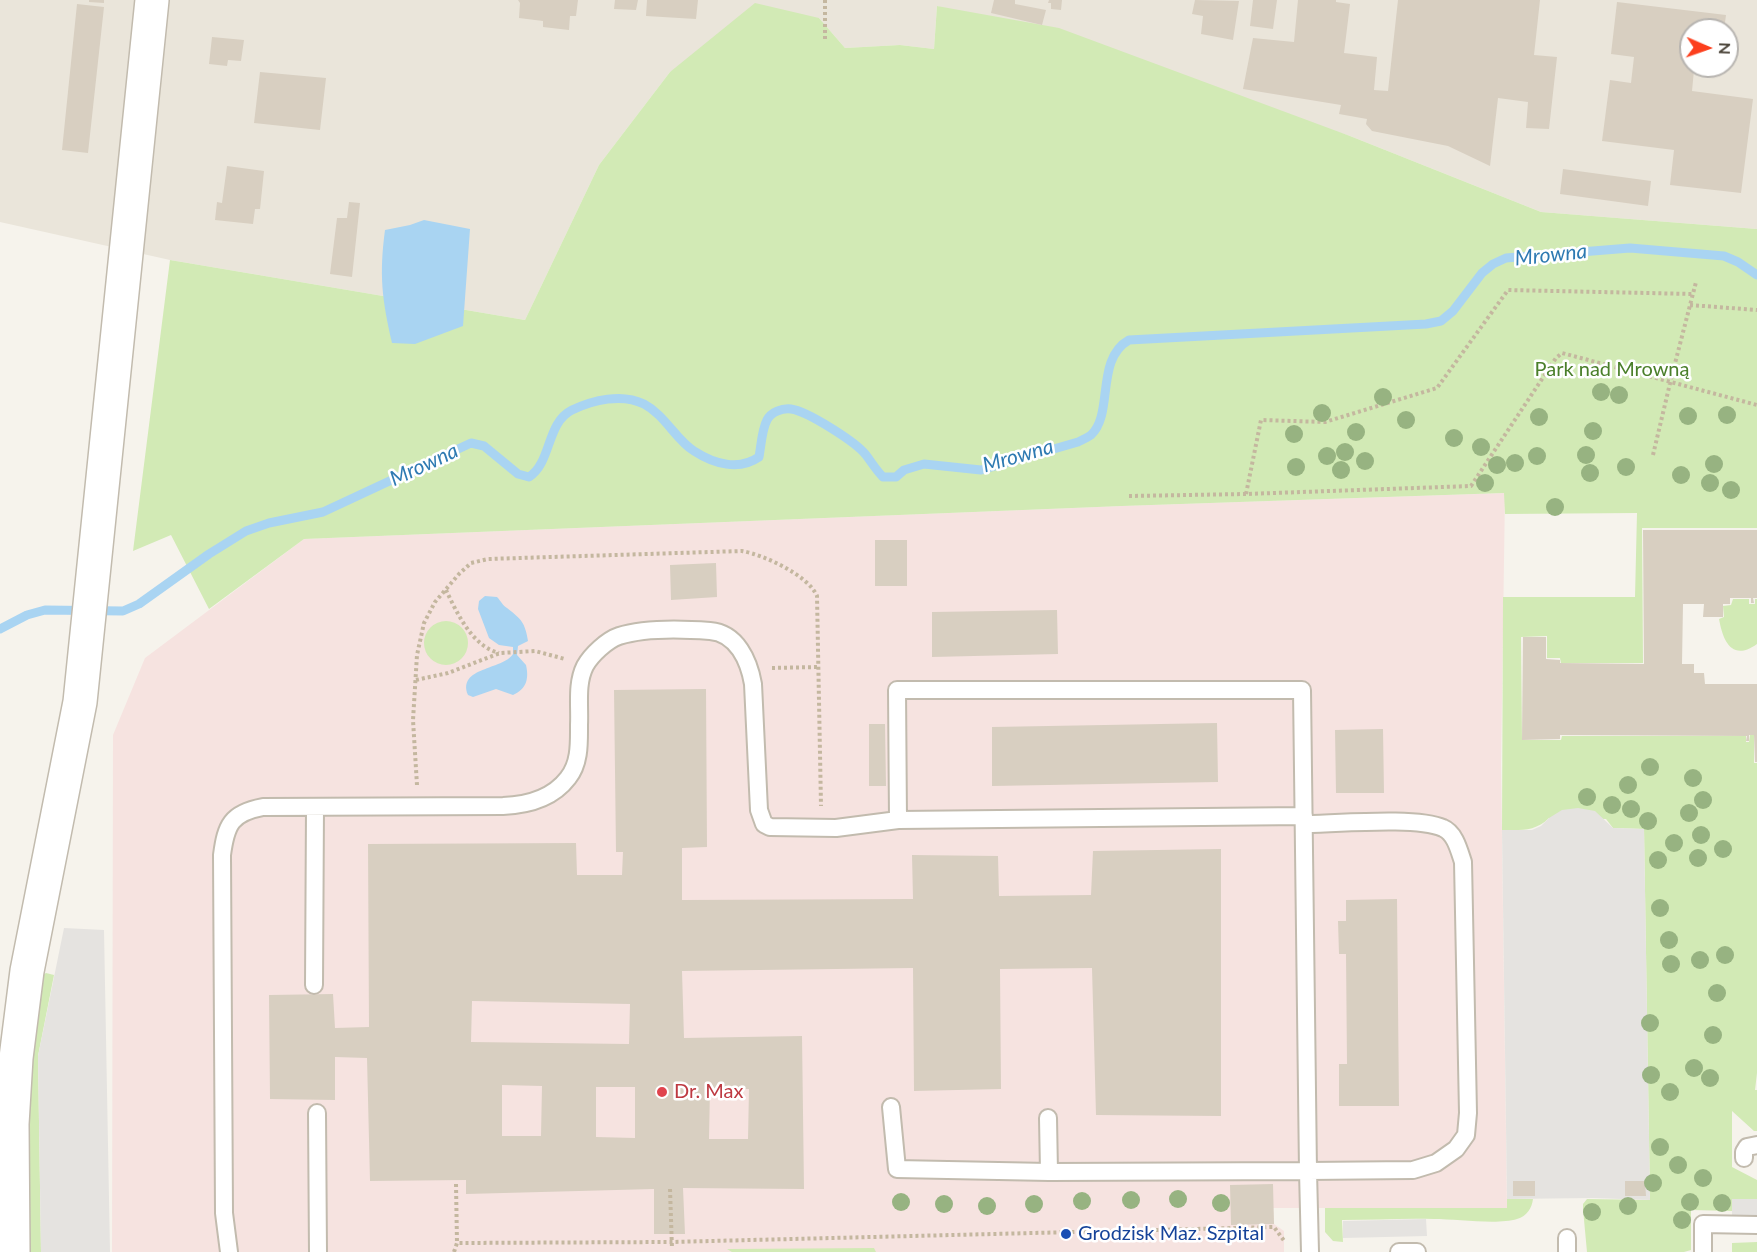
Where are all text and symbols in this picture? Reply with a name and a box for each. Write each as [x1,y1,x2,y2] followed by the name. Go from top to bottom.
[1679,18,1739,78] north arrow
[1716,42,1735,55] text: N
[1514,239,1588,271] water label: Mrowna
[1535,358,1689,382] park label: Park nad Mrowną
[980,434,1056,478] water label: Mrowna
[386,438,462,492] water label: Mrowna
[674,1080,743,1104] place label: Dr. Max
[655,1085,669,1099] marker: Dr. Max
[1078,1222,1264,1246] place label: Grodzisk Maz. Szpital
[1059,1227,1073,1241] marker: Grodzisk Maz. Szpital

